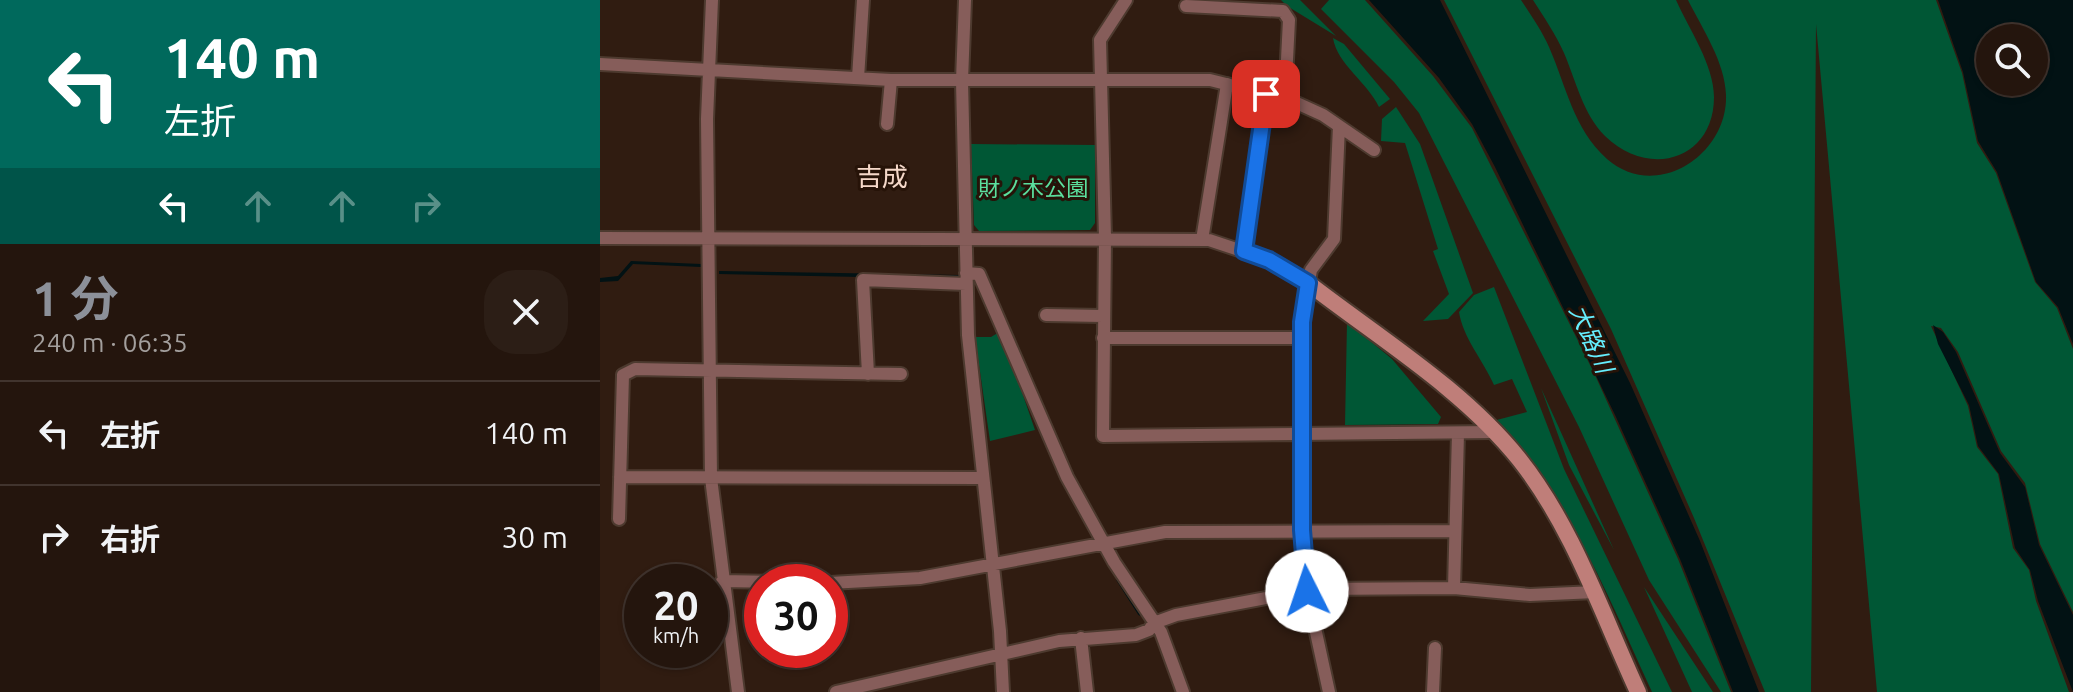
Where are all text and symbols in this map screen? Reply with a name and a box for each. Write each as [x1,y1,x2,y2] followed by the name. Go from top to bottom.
[1976,24,2048,96] map controls
[1976,24,2048,96] button: search
[164,26,320,89] text: 140 m
[32,32,136,136] icon: left
[1232,60,1300,128] pin
[1244,72,1288,116] icon: arrive
[164,100,236,141] text: 左折
[856,162,908,191] district label: 吉成
[978,175,1088,200] park label: 財ノ木公園
[152,184,196,228] icon: left
[236,184,280,228] icon: ahead
[320,184,364,228] icon: ahead
[404,184,448,228] icon: right
[484,270,568,354] button: close
[32,271,118,325] text: 1 分
[1564,300,1620,380] water label: 大路川
[32,328,188,357] text: 240 m · 06:35
[32,411,76,455] icon: left
[484,416,568,450] text: 140 m
[100,418,160,452] text: 左折
[32,515,76,559] icon: right
[501,520,568,554] text: 30 m
[100,522,160,556] text: 右折
[1265,549,1349,633] position arrow
[744,564,848,668] speed limit sign: 30
[653,583,699,628] text: 20
[653,624,699,647] text: km/h

